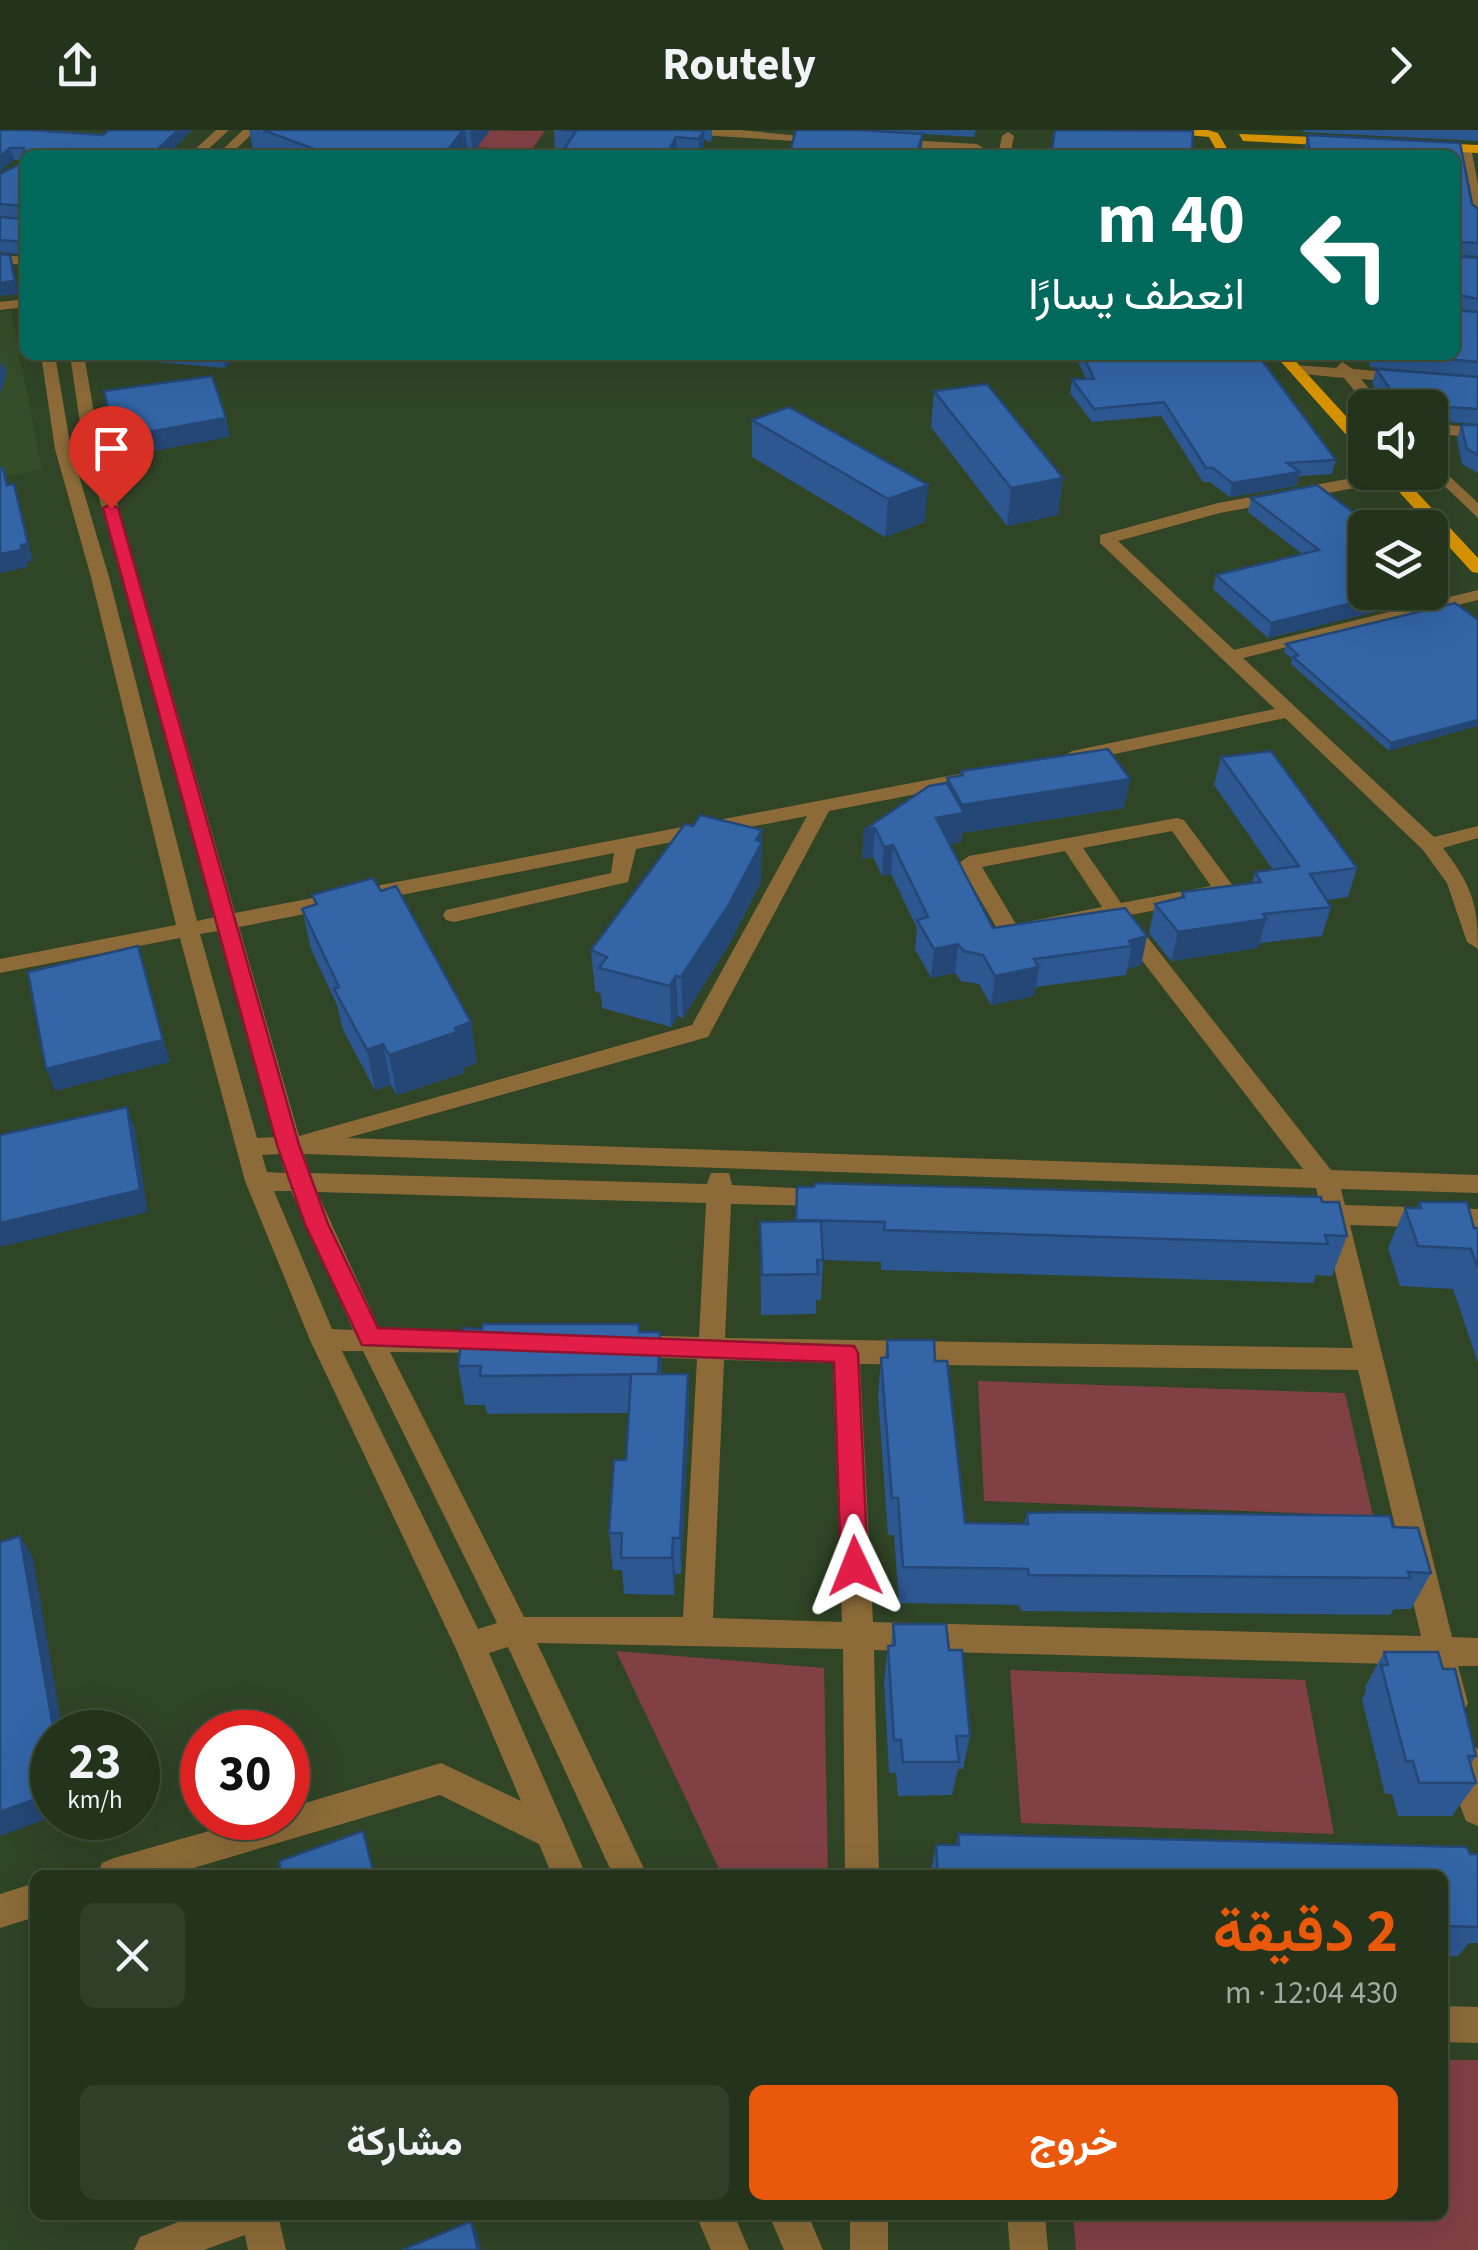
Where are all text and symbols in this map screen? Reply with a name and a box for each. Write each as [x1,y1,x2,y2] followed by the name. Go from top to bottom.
[662,33,816,97] text: Routely
[50,38,105,93] icon: share
[1373,38,1428,93] icon: forward
[1097,170,1245,270] text: 40 m
[1280,190,1410,320] icon: left
[1028,263,1245,327] text: انعطف يسارًا
[1348,390,1448,610] map controls
[1348,390,1448,490] button: sound
[69,406,154,509] pin
[84,421,139,476] icon: arrive
[1348,510,1448,610] button: layers
[803,1514,907,1618] position arrow
[180,1710,310,1840] speed limit sign: 30
[69,1727,121,1798] text: 23
[67,1782,123,1818] text: km/h
[1213,1890,1398,1975] text: 2 دقيقة
[80,1903,185,2008] button: close
[1225,1970,1398,2016] text: 430 m · 12:04
[80,2085,729,2200] button: مشاركة
[749,2085,1398,2200] button: خروج

